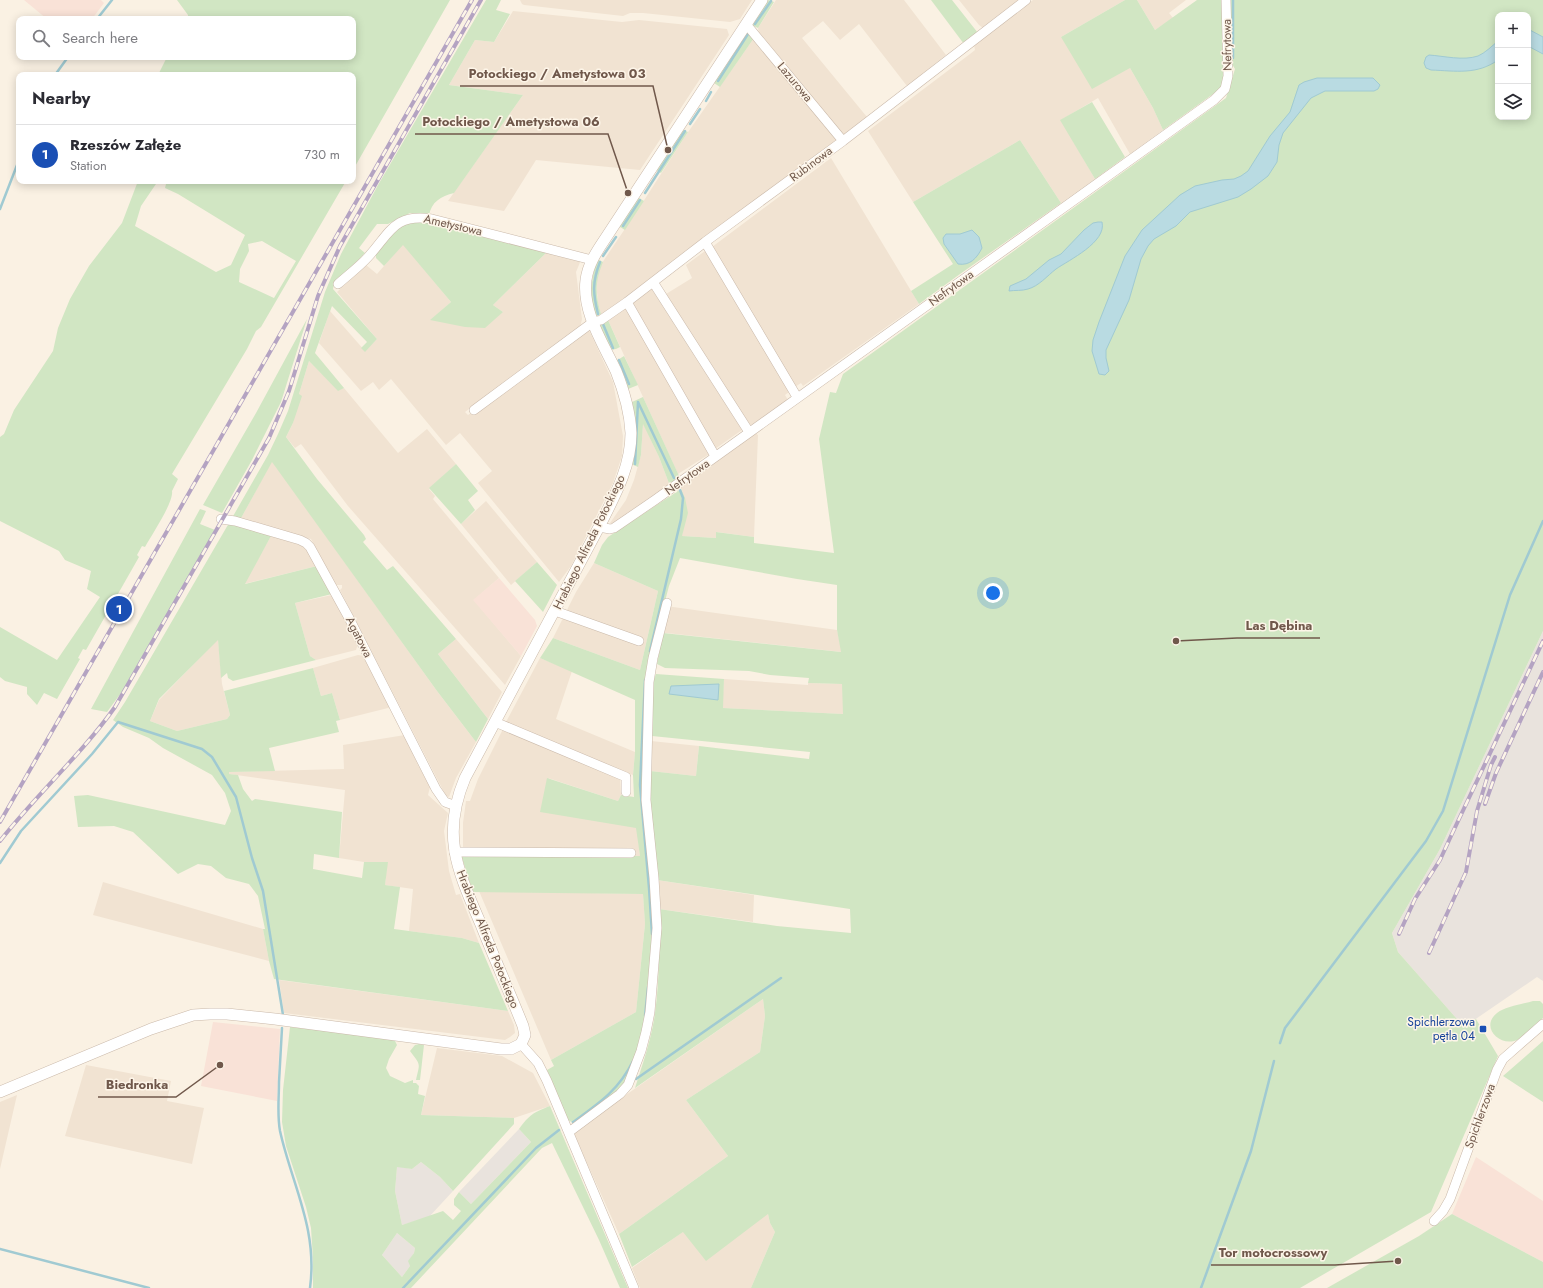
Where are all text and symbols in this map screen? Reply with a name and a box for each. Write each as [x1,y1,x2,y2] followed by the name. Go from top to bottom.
[1495,12,1531,120] map controls
[1495,12,1531,48] button: +
[16,16,356,60] search box
[1218,19,1236,71] street label: Nefrytowa
[30,27,52,49] icon: search
[62,27,138,49] text: Search here
[1495,48,1531,84] button: −
[773,58,817,106] street label: Lazurowa
[460,61,653,86] callout: Potockiego / Ametystowa 03
[468,64,646,83] text: Potockiego / Ametystowa 03
[1495,84,1531,120] button: layers
[32,86,90,110] text: Nearby
[415,109,608,134] callout: Potockiego / Ametystowa 06
[422,112,600,131] text: Potockiego / Ametystowa 06
[70,134,181,156] text: Rzeszów Załęże
[786,142,836,186] street label: Rubinowa
[42,145,48,164] text: 1
[304,145,340,164] text: 730 m
[70,156,107,175] text: Station
[422,210,484,241] street label: Ametystowa
[925,265,977,311] street label: Nefrytowa
[661,454,713,500] street label: Nefrytowa
[548,471,630,612] street label: Hrabiego Alfreda Potockiego
[983,583,1003,603] your location
[106,594,132,624] pin: 1
[341,613,377,661] street label: Agatowa
[1237,613,1320,638] callout: Las Dębina
[1246,616,1312,635] text: Las Dębina
[452,867,524,1011] street label: Hrabiego Alfreda Potockiego
[1407,1013,1475,1045] place label: Spichlerzowa pętla 04
[1478,1024,1488,1034] marker: Spichlerzowa pętla 04
[98,1072,176,1097] callout: Biedronka
[106,1075,168,1094] text: Biedronka
[1460,1081,1500,1151] street label: Spichlerzowa
[1211,1240,1335,1265] callout: Tor motocrossowy
[1219,1243,1328,1262] text: Tor motocrossowy

